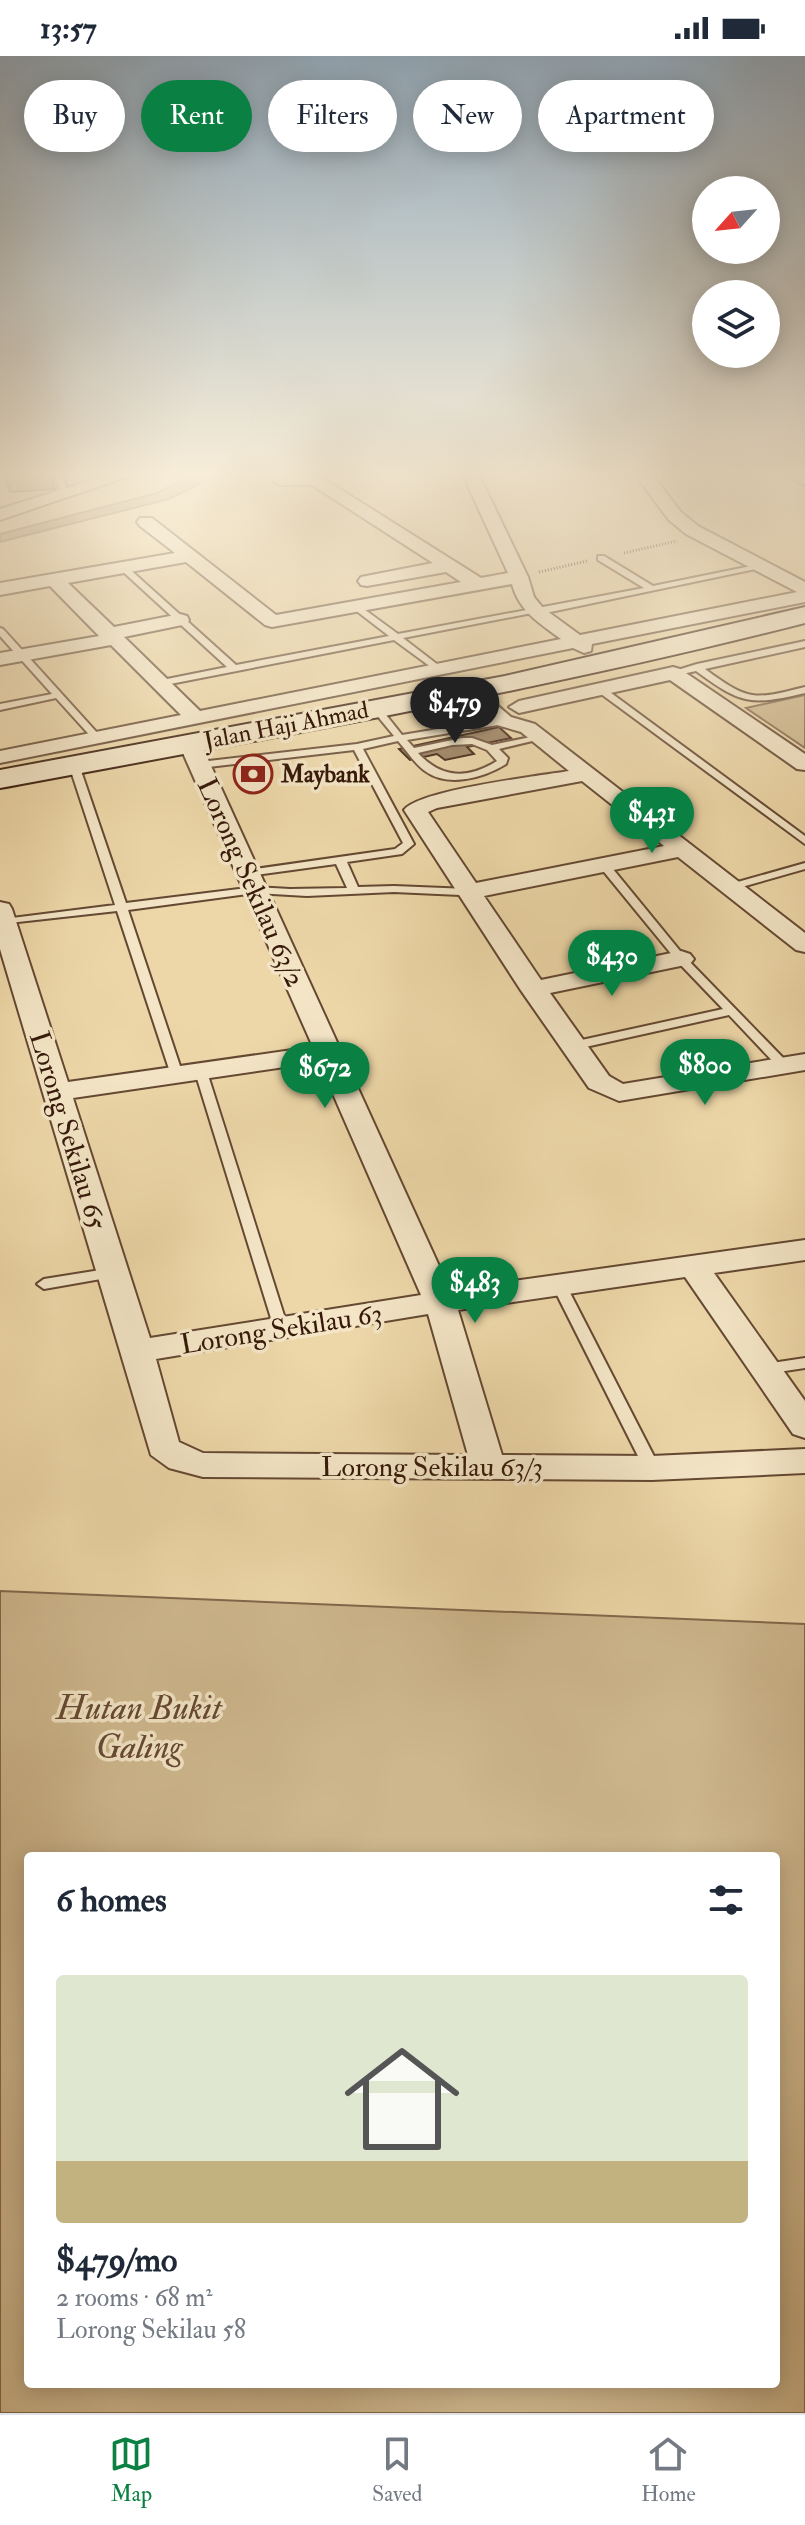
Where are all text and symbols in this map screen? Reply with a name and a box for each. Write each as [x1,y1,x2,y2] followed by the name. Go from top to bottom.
[40,10,97,47] text: 13:57
[24,80,125,152] chip: Buy
[141,80,252,152] chip: Rent
[268,80,397,152] chip: Filters
[413,80,522,152] chip: New
[538,80,714,152] chip: Apartment
[692,176,780,264] north arrow
[692,176,780,368] map controls
[692,280,780,368] button: layers
[408,677,502,745] pin: $479
[428,687,482,719] text: $479
[200,694,371,757] street label: Jalan Haji Ahmad
[232,753,274,795] bank icon: Maybank
[280,759,370,790] place label: Maybank
[189,773,312,993] street label: Lorong Sekilau 63/2
[605,787,699,855] pin: $431
[628,797,676,829] text: $431
[565,930,659,998] pin: $430
[586,940,638,972] text: $430
[21,1027,115,1234] street label: Lorong Sekilau 65
[658,1039,752,1107] pin: $800
[278,1042,372,1110] pin: $672
[678,1049,732,1081] text: $800
[299,1052,351,1084] text: $672
[428,1257,522,1325] pin: $483
[450,1267,500,1299] text: $483
[178,1296,385,1363] street label: Lorong Sekilau 63
[321,1450,543,1485] street label: Lorong Sekilau 63/3
[54,1687,224,1769] park label: Hutan Bukit Galing
[704,1878,748,1922] icon: filters
[56,1879,167,1922] text: 6 homes
[330,2027,474,2171] icon: home
[56,2239,177,2282] text: $479/mo
[56,2282,213,2314] text: 2 rooms · 68 m²
[56,2314,246,2346] text: Lorong Sekilau 58
[109,2432,153,2508] tab: Map
[372,2432,422,2508] tab: Saved
[641,2432,696,2508] tab: Home

